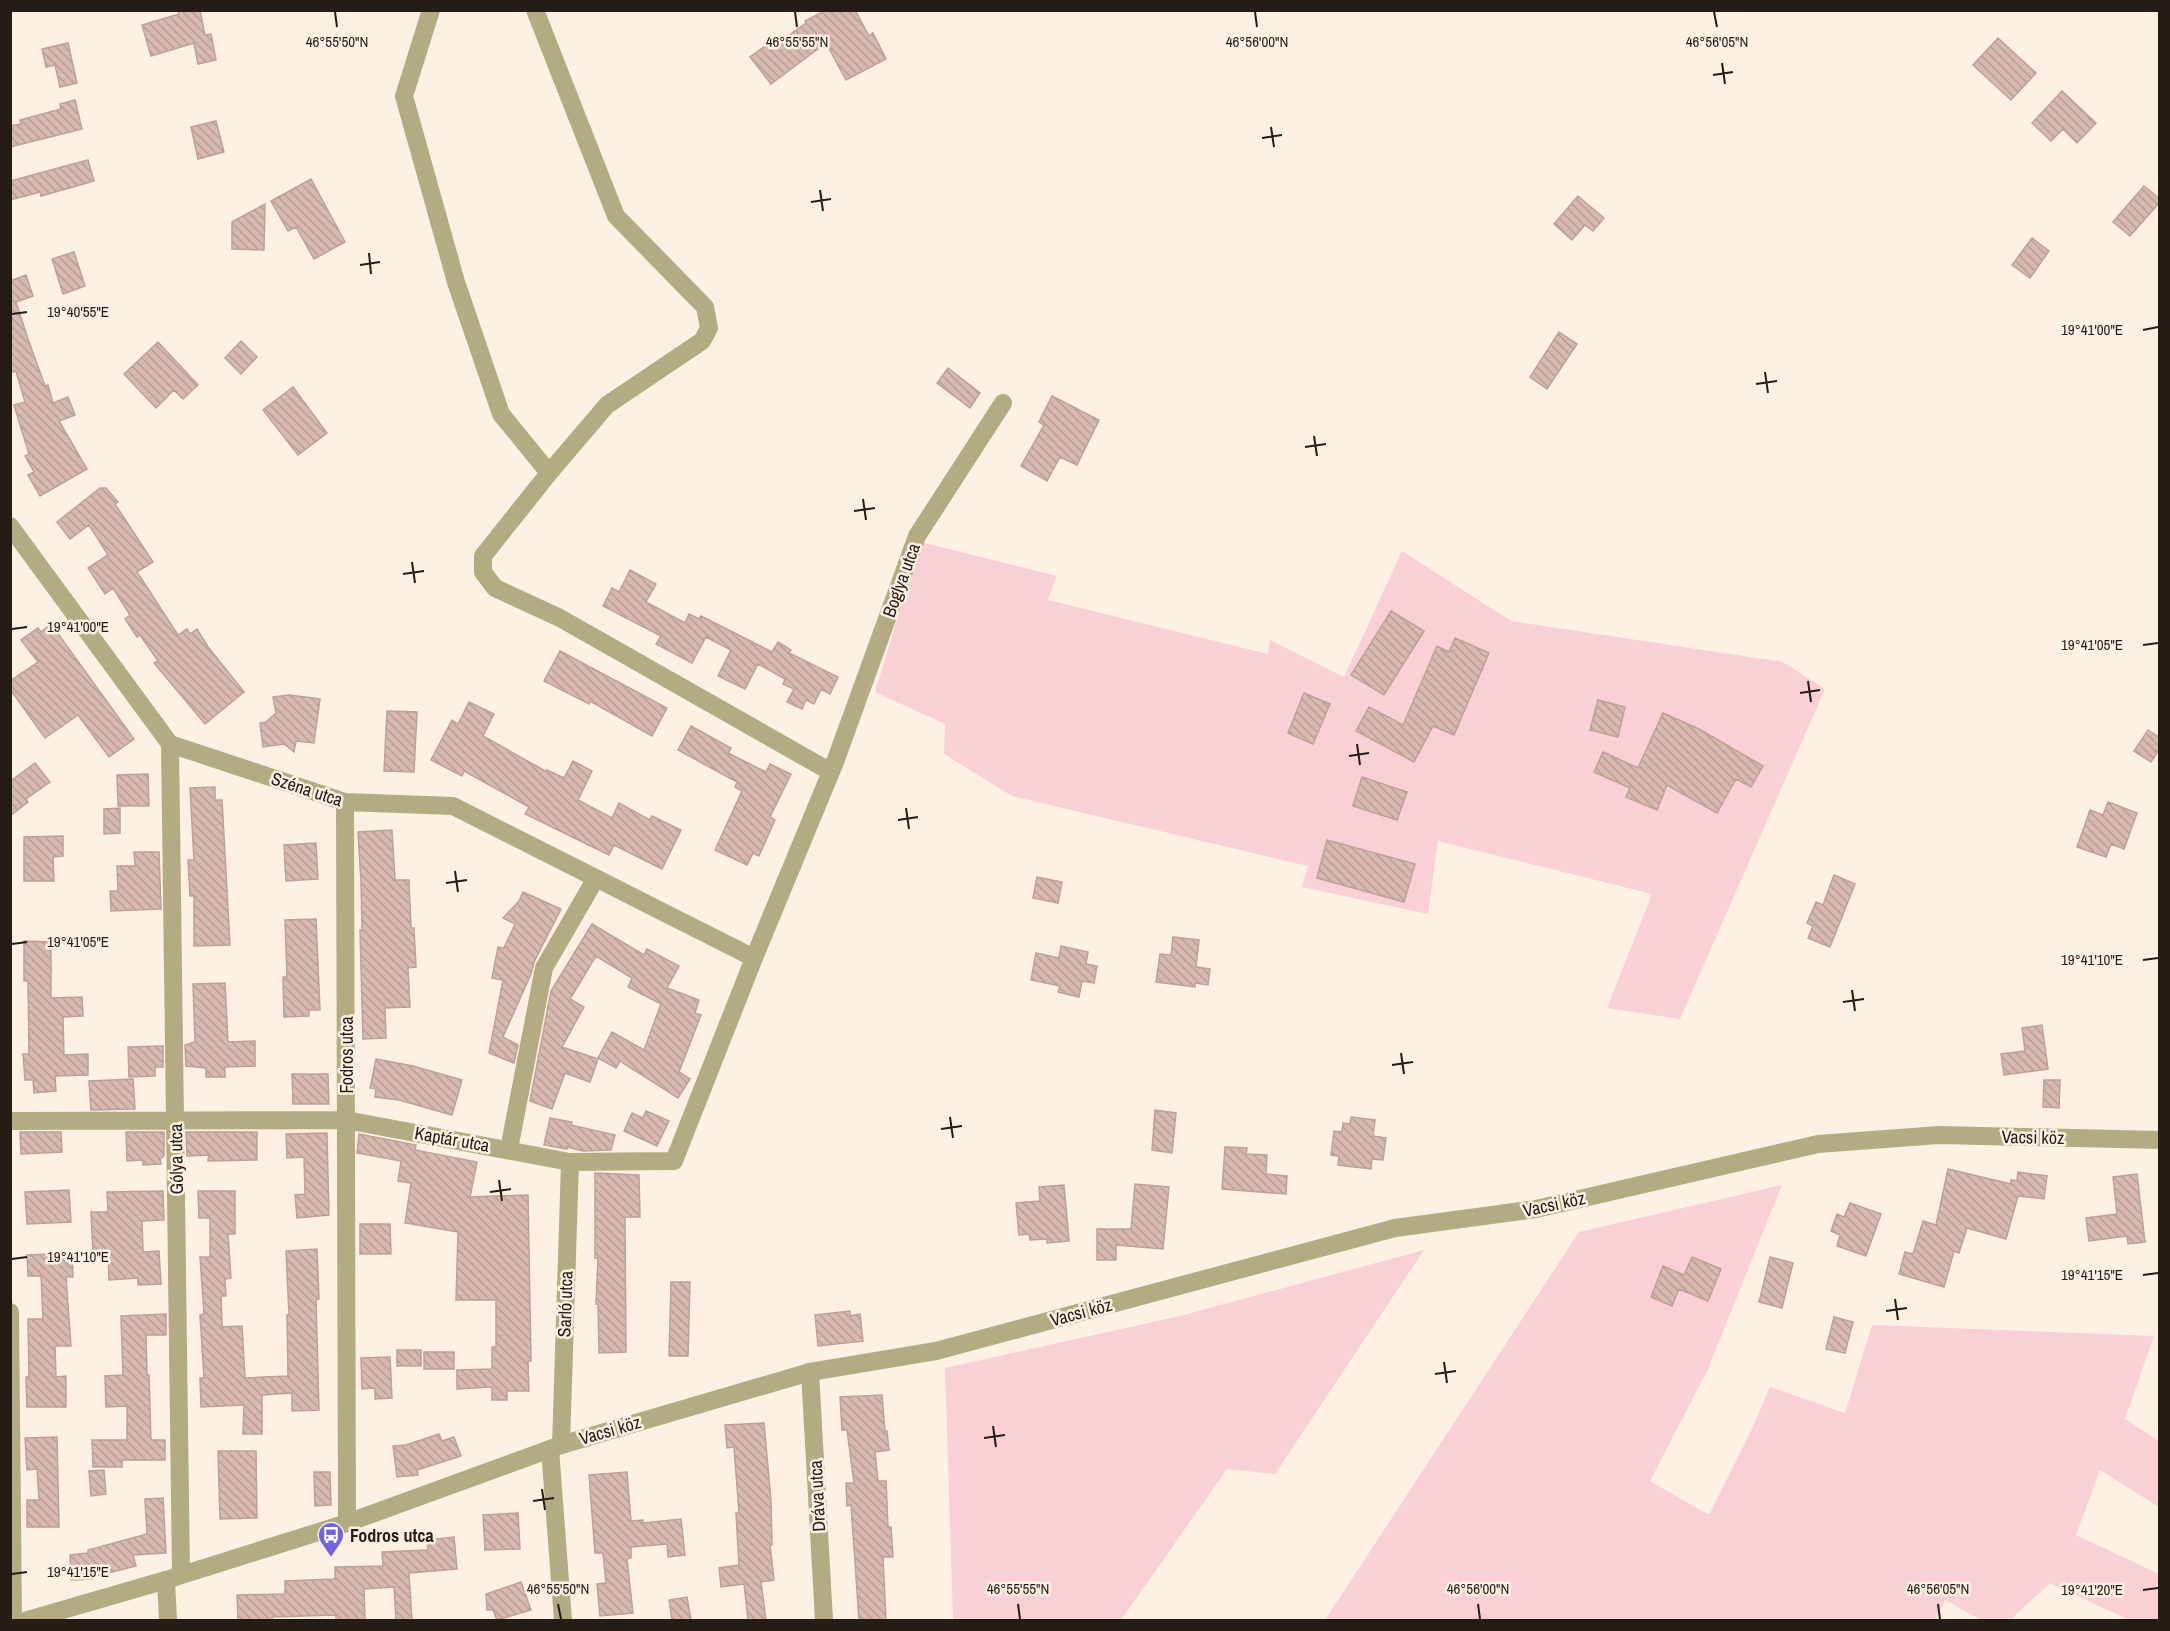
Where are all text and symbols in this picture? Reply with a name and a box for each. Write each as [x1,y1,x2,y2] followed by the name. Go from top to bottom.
[306,31,368,52] text: 46°55'50"N
[766,31,828,52] text: 46°55'55"N
[1226,31,1288,52] text: 46°56'00"N
[1686,31,1748,52] text: 46°56'05"N
[47,301,109,322] text: 19°40'55"E
[2061,319,2123,340] text: 19°41'00"E
[876,539,926,621] street label: Boglya utca
[47,616,109,637] text: 19°41'00"E
[2061,634,2123,655] text: 19°41'05"E
[268,766,346,812] street label: Széna utca
[47,931,109,952] text: 19°41'05"E
[2061,949,2123,970] text: 19°41'10"E
[334,1016,359,1094] street label: Fodros utca
[413,1120,491,1158] street label: Kaptár utca
[163,1124,189,1194] street label: Gólya utca
[2001,1124,2065,1150] street label: Vacsi köz
[1521,1185,1587,1223] street label: Vacsi köz
[47,1246,109,1267] text: 19°41'10"E
[2061,1264,2123,1285] text: 19°41'15"E
[551,1270,579,1338] street label: Sarló utca
[1047,1292,1115,1332] street label: Vacsi köz
[576,1409,644,1451] street label: Vacsi köz
[803,1460,831,1532] street label: Dráva utca
[316,1520,346,1558] bus stop icon: Fodros utca
[350,1523,435,1548] place label: Fodros utca
[47,1561,109,1582] text: 19°41'15"E
[527,1578,589,1599] text: 46°55'50"N
[987,1578,1049,1599] text: 46°55'55"N
[1447,1578,1509,1599] text: 46°56'00"N
[1907,1578,1969,1599] text: 46°56'05"N
[2061,1579,2123,1600] text: 19°41'20"E

